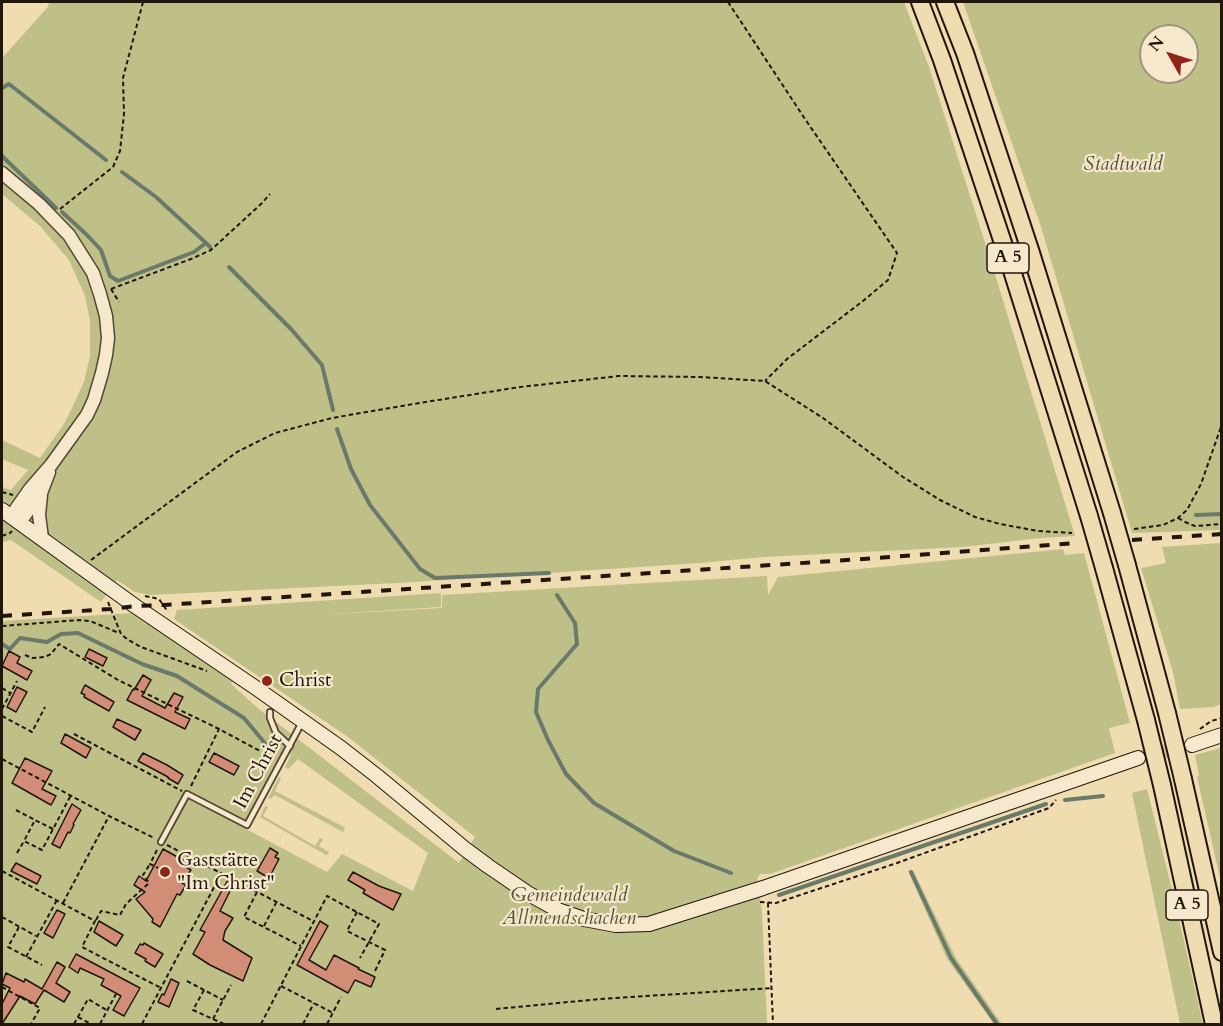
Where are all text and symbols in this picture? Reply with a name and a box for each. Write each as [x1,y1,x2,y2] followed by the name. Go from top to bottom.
[1139,24,1199,84] north arrow
[1144,32,1169,56] text: N
[1084,153,1162,177] park label: Stadtwald
[987,243,1029,273] road number: A 5
[279,669,331,693] place label: Christ
[260,674,274,688] marker: Christ
[229,730,289,814] street label: Im Christ
[177,849,275,896] place label: Gaststätte "Im Christ"
[158,865,172,879] marker: Gaststätte "Im Christ"
[502,884,636,931] park label: Gemeindewald Allmendschachen
[1166,890,1208,920] road number: A 5

